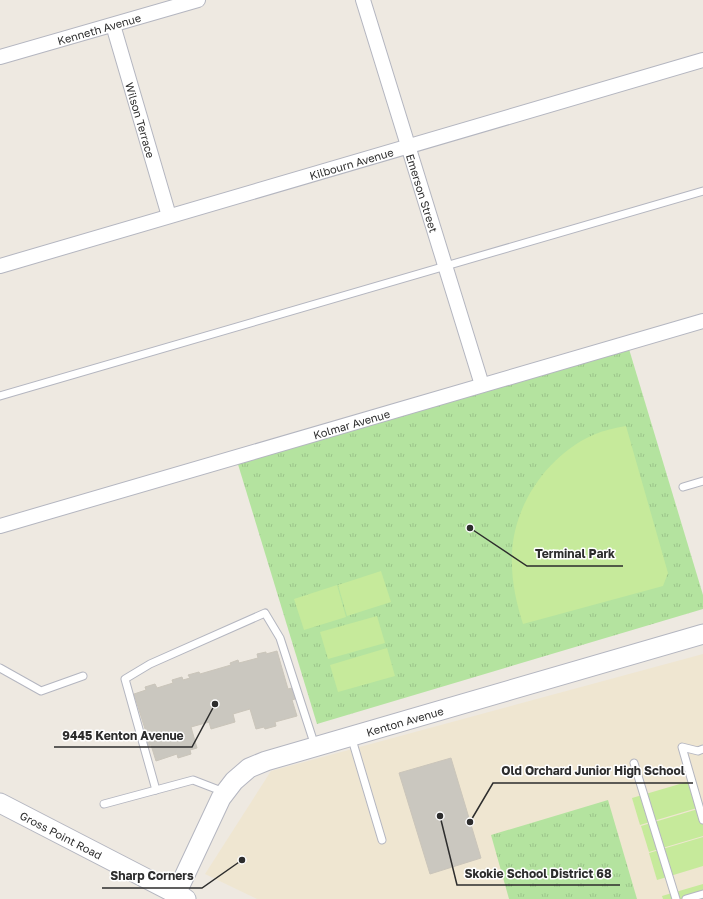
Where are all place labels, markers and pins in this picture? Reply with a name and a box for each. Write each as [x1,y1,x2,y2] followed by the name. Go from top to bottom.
[527,542,623,566] callout: Terminal Park
[54,723,192,747] callout: 9445 Kenton Avenue
[493,759,693,783] callout: Old Orchard Junior High School
[457,861,620,885] callout: Skokie School District 68
[102,864,202,888] callout: Sharp Corners

